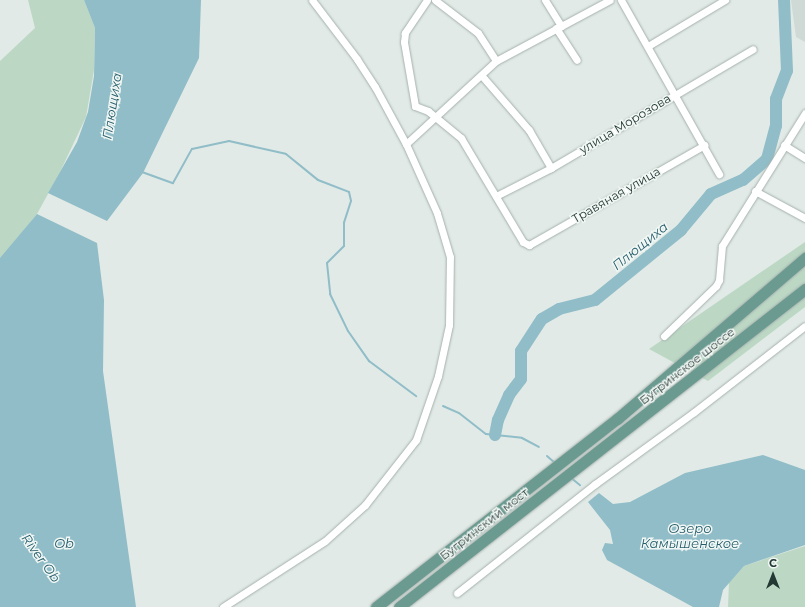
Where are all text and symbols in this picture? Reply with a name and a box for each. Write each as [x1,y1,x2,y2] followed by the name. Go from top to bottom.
[99,72,125,140] water label: Плющиха
[577,91,673,157] street label: улица Морозова
[569,164,663,226] street label: Травяная улица
[609,219,671,273] water label: Плющиха
[637,324,737,408] street label: Бугринское шоссе
[437,485,531,563] street label: Бугринский мост
[641,521,739,552] water label: Озеро Камышенское
[18,531,64,585] water label: River Ob
[54,535,74,551] water label: Ob
[753,555,793,595] north arrow
[769,556,777,570] text: С

